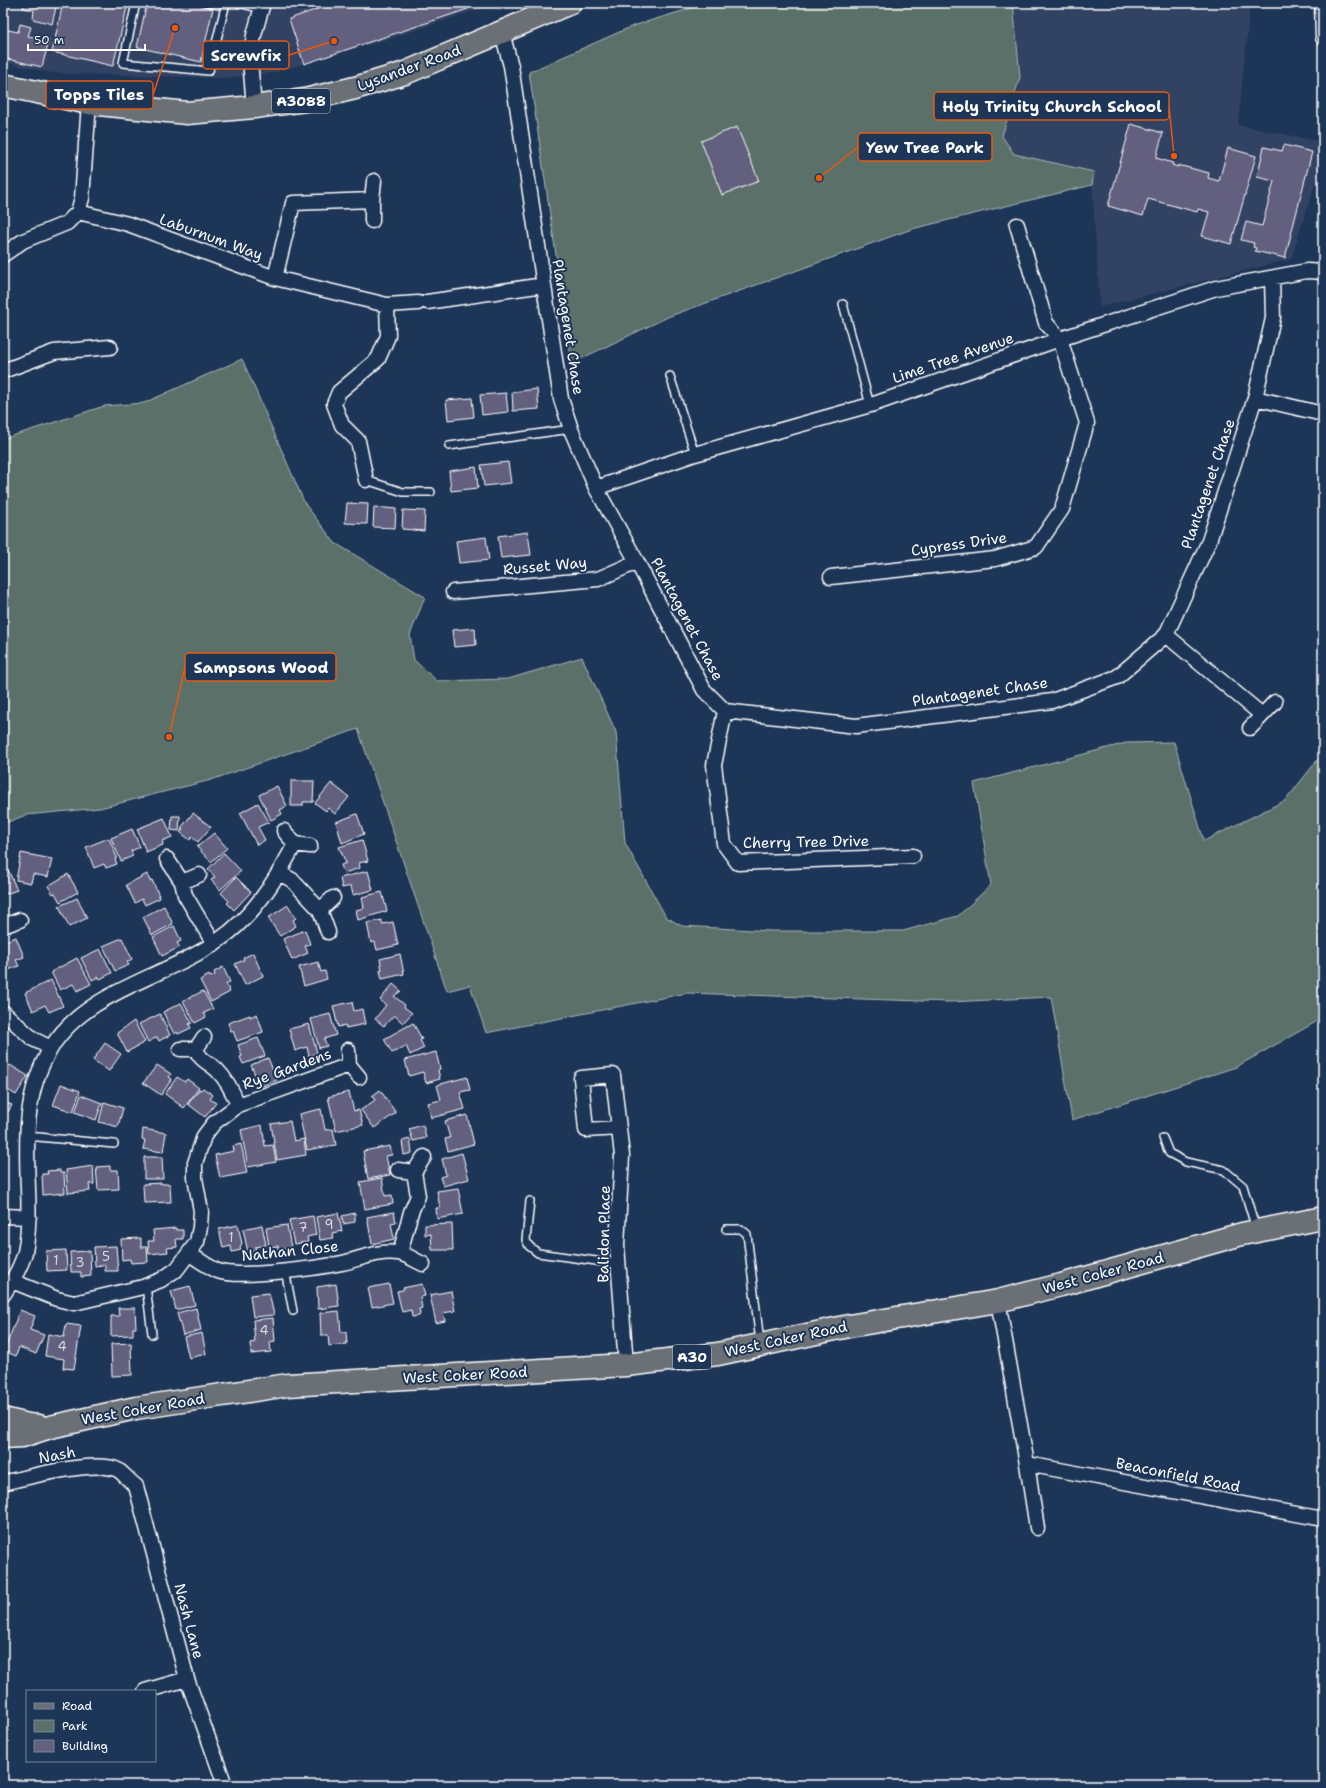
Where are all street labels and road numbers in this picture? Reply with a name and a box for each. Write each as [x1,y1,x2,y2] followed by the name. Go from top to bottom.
[354,40,464,96] street label: Lysander Road
[272,89,330,113] road number: A3088
[157,209,265,265] street label: Laburnum Way
[547,258,589,396] street label: Plantagenet Chase
[890,328,1016,388] street label: Lime Tree Avenue
[1176,416,1240,552] street label: Plantagenet Chase
[910,527,1008,561] street label: Cypress Drive
[502,552,588,580] street label: Russet Way
[646,554,728,684] street label: Plantagenet Chase
[911,673,1049,711] street label: Plantagenet Chase
[743,831,869,853] street label: Cherry Tree Drive
[240,1044,334,1094] street label: Rye Gardens
[593,1185,615,1283] street label: Balidon Place
[240,1236,340,1266] street label: Nathan Close
[1040,1247,1166,1299] street label: West Coker Road
[723,1316,850,1362] street label: West Coker Road
[673,1345,711,1369] road number: A30
[402,1362,528,1388] street label: West Coker Road
[80,1388,207,1430] street label: West Coker Road
[37,1442,77,1468] street label: Nash
[1114,1453,1242,1497] street label: Beaconfield Road
[169,1581,209,1661] street label: Nash Lane

